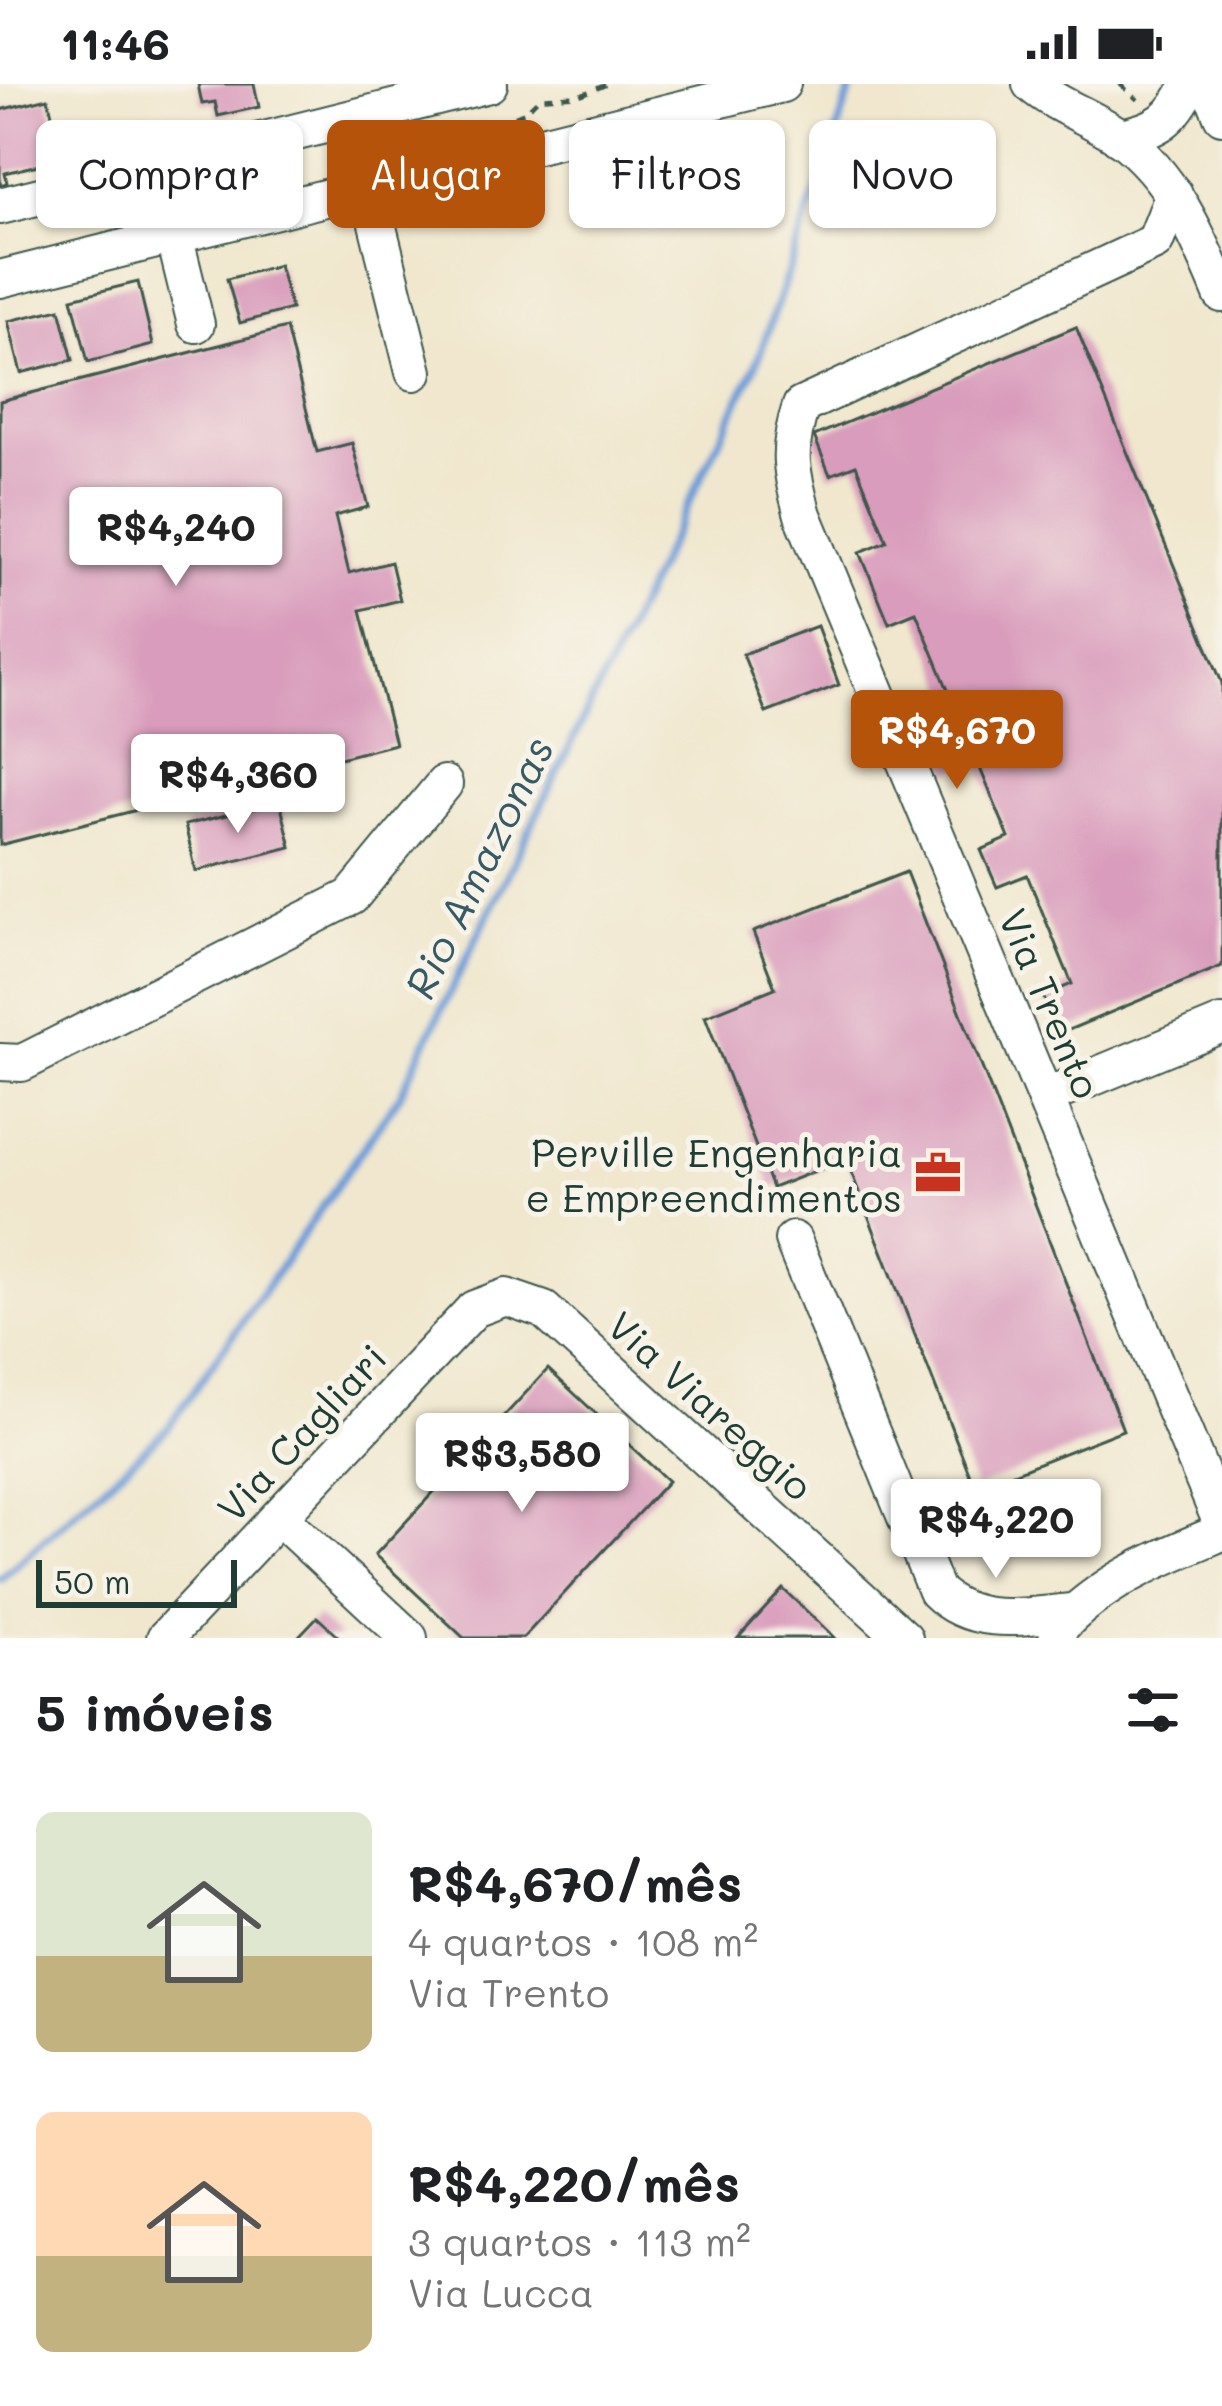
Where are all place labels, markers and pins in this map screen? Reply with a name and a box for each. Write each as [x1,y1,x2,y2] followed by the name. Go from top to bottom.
[65,487,287,589] pin: R$4,240
[846,690,1068,792] pin: R$4,670
[127,734,349,836] pin: R$4,360
[526,1126,902,1222] place label: Perville Engenharia e Empreendimentos
[913,1148,963,1198] office icon: Perville Engenharia e Empreendimentos
[411,1413,633,1515] pin: R$3,580
[885,1479,1107,1581] pin: R$4,220

